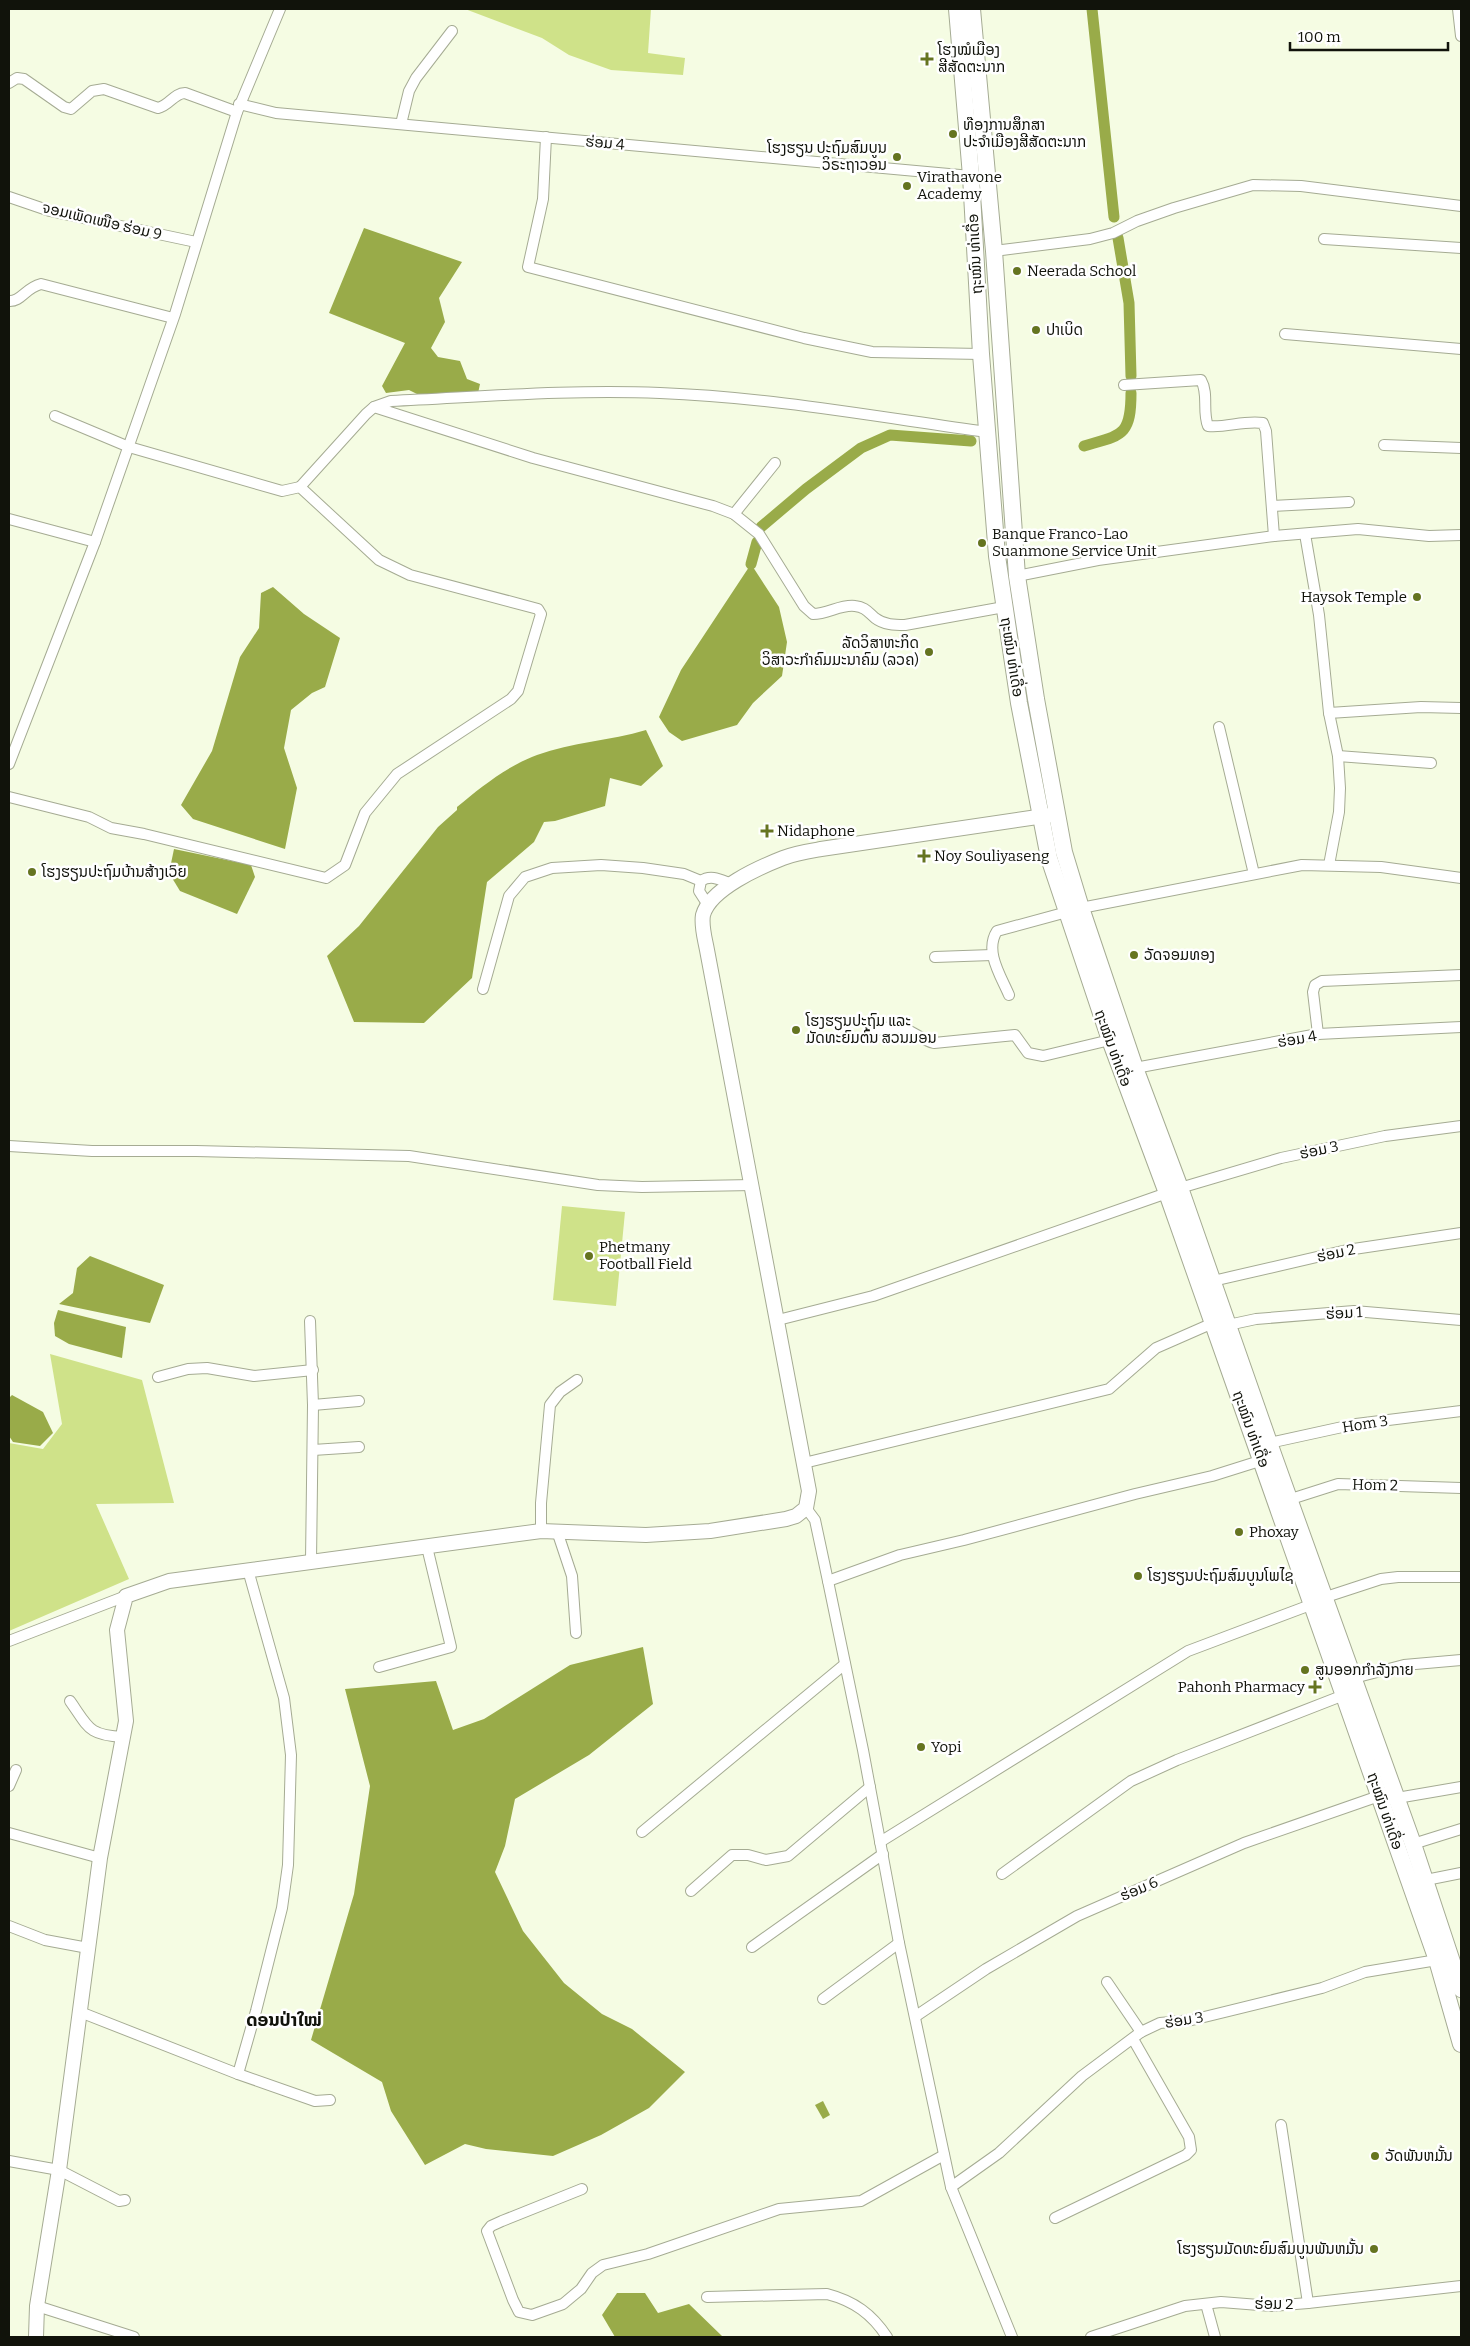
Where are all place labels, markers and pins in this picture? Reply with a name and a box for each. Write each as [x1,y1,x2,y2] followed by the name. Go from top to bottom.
[937,41,1005,76] place label: ໂຮງໝໍເມືອງ ສີສັດຕະນາກ
[920,52,934,66] marker: ໂຮງໝໍເມືອງ ສີສັດຕະນາກ
[963,116,1086,151] place label: ທ໊ອງການສຶກສາ ປະຈໍາເມືອງສີສັດຕະນາກ
[947,128,959,140] marker: ທ໊ອງການສຶກສາ ປະຈໍາເມືອງສີສັດຕະນາກ
[767,139,887,174] place label: ໂຮງຮຽນ ປະຖົມສົມບູນ ວິຣະຖາວອນ
[891,151,903,163] marker: ໂຮງຮຽນ ປະຖົມສົມບູນ ວິຣະຖາວອນ
[917,168,1002,203] place label: Virathavone Academy
[901,180,913,192] marker: Virathavone Academy
[1027,262,1136,280] place label: Neerada School
[1011,265,1023,277] marker: Neerada School
[1046,321,1083,339] place label: ປາເບິດ
[1030,324,1042,336] marker: ປາເບິດ
[992,525,1157,560] place label: Banque Franco-Lao Suanmone Service Unit
[976,537,988,549] marker: Banque Franco-Lao Suanmone Service Unit
[1301,588,1407,606] place label: Haysok Temple
[1411,591,1423,603] marker: Haysok Temple
[762,634,919,669] place label: ລັດວິສາຫະກິດ ວິສາວະກຳຄົມມະນາຄົມ (ລວຄ)
[923,646,935,658] marker: ລັດວິສາຫະກິດ ວິສາວະກຳຄົມມະນາຄົມ (ລວຄ)
[777,822,855,840] place label: Nidaphone
[761,825,773,837] marker: Nidaphone
[934,847,1049,865] place label: Noy Souliyaseng
[918,850,930,862] marker: Noy Souliyaseng
[41,863,187,882] place label: ໂຮງຮຽນປະຖົມບ້ານສ້າງເວົຍ
[26,866,38,878] marker: ໂຮງຮຽນປະຖົມບ້ານສ້າງເວົຍ
[1144,946,1215,964] place label: ວັດຈອມທອງ
[1128,949,1140,961] marker: ວັດຈອມທອງ
[805,1012,937,1047] place label: ໂຮງຮຽນປະຖົມ ແລະ ມັດທະຍົມຕົ້ນ ສວນມອນ
[790,1024,802,1036] marker: ໂຮງຮຽນປະຖົມ ແລະ ມັດທະຍົມຕົ້ນ ສວນມອນ
[599,1238,692,1273] place label: Phetmany Football Field
[583,1250,595,1262] marker: Phetmany Football Field
[1249,1523,1299,1541] place label: Phoxay
[1233,1526,1245,1538] marker: Phoxay
[1147,1567,1294,1586] place label: ໂຮງຮຽນປະຖົມສົມບູນໂພໄຊ
[1132,1570,1144,1582] marker: ໂຮງຮຽນປະຖົມສົມບູນໂພໄຊ
[1315,1661,1414,1680] place label: ສູນອອກກຳລັງກາຍ
[1299,1664,1311,1676] marker: ສູນອອກກຳລັງກາຍ
[1178,1678,1305,1696] place label: Pahonh Pharmacy
[1309,1681,1321,1693] marker: Pahonh Pharmacy
[931,1738,962,1756] place label: Yopi
[915,1741,927,1753] marker: Yopi
[1385,2145,1453,2165] place label: ວັດພັນຫມັ້ນ
[1369,2150,1381,2162] marker: ວັດພັນຫມັ້ນ
[1177,2238,1364,2259] place label: ໂຮງຮຽນມັດທະຍົມສົມບູນພັນຫມັ້ນ
[1368,2243,1380,2255] marker: ໂຮງຮຽນມັດທະຍົມສົມບູນພັນຫມັ້ນ

